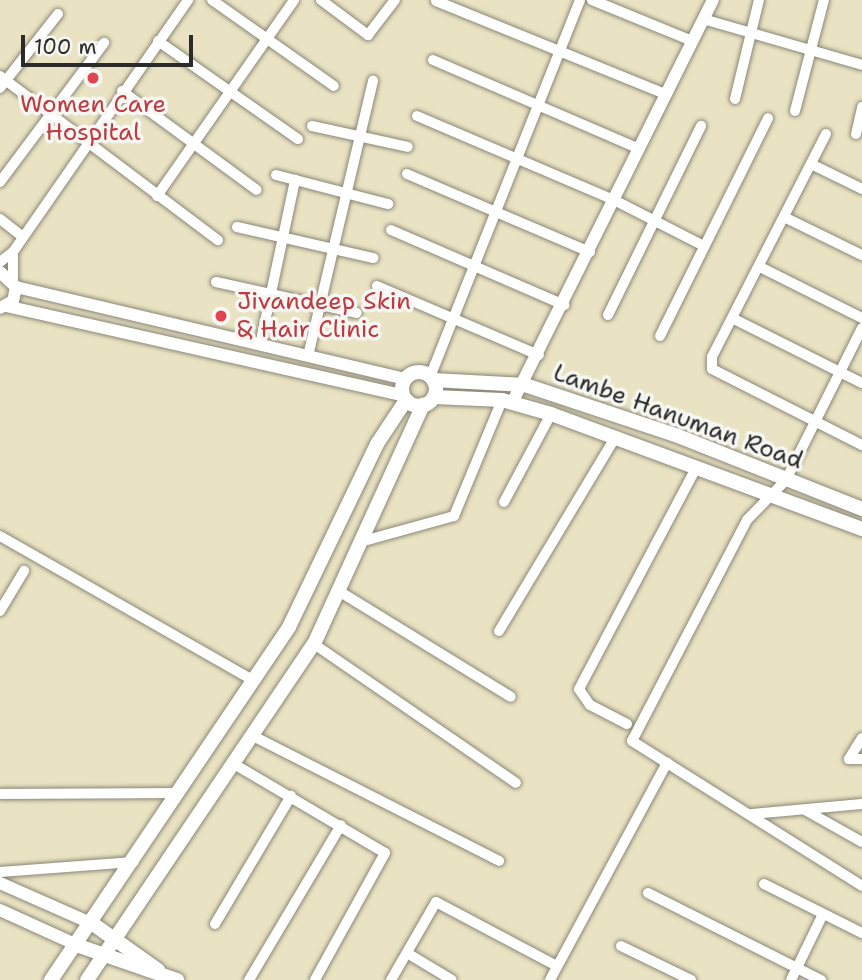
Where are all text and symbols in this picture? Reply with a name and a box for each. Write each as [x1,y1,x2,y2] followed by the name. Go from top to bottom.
[24,21,196,65] scale bar
[34,33,97,61] text: 100 m
[83,68,103,88] marker: Women Care Hospital
[20,91,166,147] place label: Women Care Hospital
[237,288,411,344] place label: Jivandeep Skin & Hair Clinic
[211,306,231,326] marker: Jivandeep Skin & Hair Clinic
[549,358,807,476] street label: Lambe Hanuman Road

